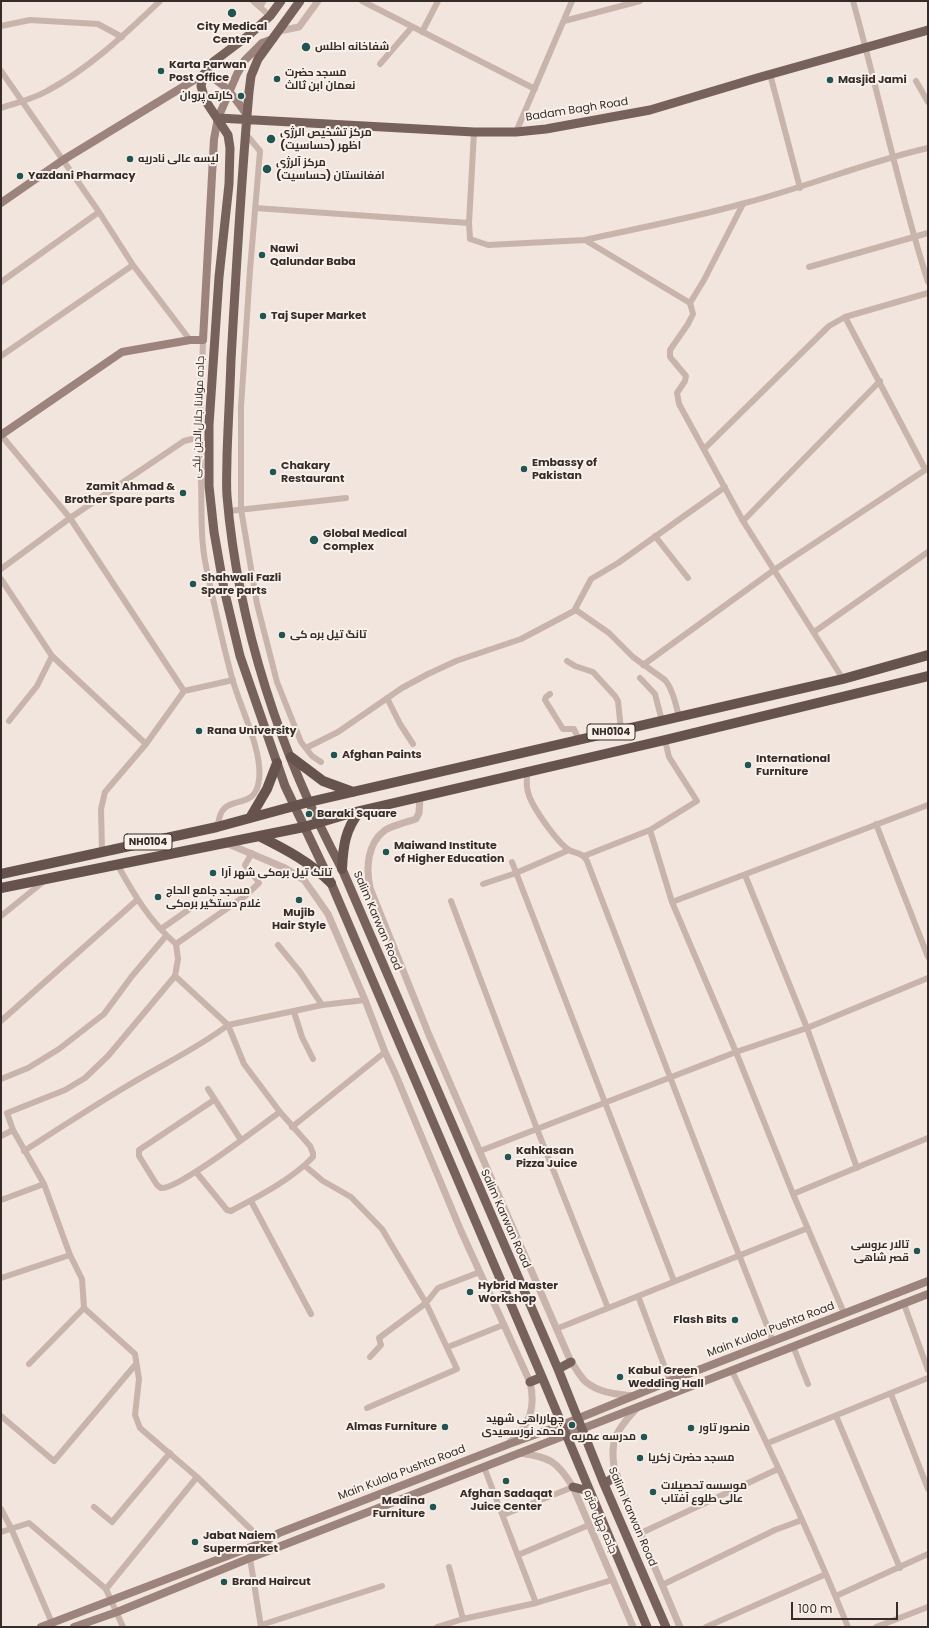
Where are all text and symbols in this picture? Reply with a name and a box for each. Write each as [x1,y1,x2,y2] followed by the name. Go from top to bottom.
[226,7,238,19] marker: City Medical Center
[197,20,267,46] place label: City Medical Center
[315,40,389,54] place label: شفاخانه اطلس
[300,41,312,53] marker: شفاخانه اطلس
[169,58,247,84] place label: Karta Parwan Post Office
[156,66,166,76] marker: Karta Parwan Post Office
[285,66,355,92] place label: مسجد حضرت نعمان ابن ثالث
[838,73,907,87] place label: Masjid Jami
[272,74,282,84] marker: مسجد حضرت نعمان ابن ثالث
[825,75,835,85] marker: Masjid Jami
[180,89,233,103] place label: کارته پروان
[236,91,246,101] marker: کارته پروان
[525,95,629,125] street label: Badam Bagh Road
[280,126,372,152] place label: مرکز تشخیص الرژی (حساسیت) اظهر
[265,133,277,145] marker: مرکز تشخیص الرژی (حساسیت) اظهر
[138,152,219,166] place label: لیسه عالی نادریه
[125,154,135,164] marker: لیسه عالی نادریه
[276,156,385,182] place label: مرکز آلرژی (حساسیت) افغانستان
[261,163,273,175] marker: مرکز آلرژی (حساسیت) افغانستان
[28,169,135,183] place label: Yazdani Pharmacy
[15,171,25,181] marker: Yazdani Pharmacy
[270,242,356,268] place label: Nawi Qalundar Baba
[257,250,267,260] marker: Nawi Qalundar Baba
[271,309,366,323] place label: Taj Super Market
[258,311,268,321] marker: Taj Super Market
[190,356,208,478] street label: جاده مولانا جلال‌الدین بلخی
[532,456,597,482] place label: Embassy of Pakistan
[281,459,344,485] place label: Chakary Restaurant
[519,464,529,474] marker: Embassy of Pakistan
[268,467,278,477] marker: Chakary Restaurant
[65,480,175,506] place label: Zamit Ahmad & Brother Spare parts
[178,488,188,498] marker: Zamit Ahmad & Brother Spare parts
[323,527,407,553] place label: Global Medical Complex
[308,534,320,546] marker: Global Medical Complex
[201,571,281,597] place label: Shahwali Fazli Spare parts
[188,579,198,589] marker: Shahwali Fazli Spare parts
[290,628,367,642] place label: تانگ تیل بره کی
[277,630,287,640] marker: تانگ تیل بره کی
[207,724,296,738] place label: Rana University
[587,724,635,740] road number: NH0104
[194,726,204,736] marker: Rana University
[342,748,422,762] place label: Afghan Paints
[329,750,339,760] marker: Afghan Paints
[756,752,830,778] place label: International Furniture
[743,760,753,770] marker: International Furniture
[317,807,397,821] place label: Baraki Square
[304,809,314,819] marker: Baraki Square
[124,834,172,850] road number: NH0104
[394,839,504,865] place label: Maiwand Institute of Higher Education
[381,847,391,857] marker: Maiwand Institute of Higher Education
[221,866,332,880] place label: تانک تیل بره‌کی شهر آرا
[208,868,218,878] marker: تانک تیل بره‌کی شهر آرا
[350,869,404,973] street label: Salim Karwan Road
[166,884,261,910] place label: مسجد جامع الحاج غلام دستگیر بره‌کی
[153,892,163,902] marker: مسجد جامع الحاج غلام دستگیر بره‌کی
[294,895,304,905] marker: Mujib Hair Style
[272,906,326,932] place label: Mujib Hair Style
[516,1144,577,1170] place label: Kahkasan Pizza Juice
[503,1152,513,1162] marker: Kahkasan Pizza Juice
[477,1168,533,1270] street label: Salim Karwan Road
[851,1238,909,1264] place label: تالار عروسی قصر شاهی
[912,1246,922,1256] marker: تالار عروسی قصر شاهی
[478,1279,558,1305] place label: Hybrid Master Workshop
[465,1287,475,1297] marker: Hybrid Master Workshop
[706,1300,836,1360] street label: Main Kulola Pushta Road
[673,1313,727,1327] place label: Flash Bits
[730,1315,740,1325] marker: Flash Bits
[628,1364,704,1390] place label: Kabul Green Wedding Hall
[615,1372,625,1382] marker: Kabul Green Wedding Hall
[482,1412,564,1438] place label: چهارراهی شهید محمد نورسعیدی
[346,1420,437,1434] place label: Almas Furniture
[567,1420,577,1430] marker: چهارراهی شهید محمد نورسعیدی
[699,1421,750,1435] place label: منصور تاور
[440,1422,450,1432] marker: Almas Furniture
[686,1423,696,1433] marker: منصور تاور
[571,1430,636,1444] place label: مدرسه عمریه
[639,1432,649,1442] marker: مدرسه عمریه
[337,1443,467,1503] street label: Main Kulola Pushta Road
[648,1451,734,1465] place label: مسجد حضرت زکریا
[635,1453,645,1463] marker: مسجد حضرت زکریا
[605,1465,659,1569] street label: Salim Karwan Road
[501,1476,511,1486] marker: Afghan Sadaqat Juice Center
[661,1479,747,1505] place label: موسسه تحصیلات عالی طلوع آفتاب
[460,1487,552,1513] place label: Afghan Sadaqat Juice Center
[648,1487,658,1497] marker: موسسه تحصیلات عالی طلوع آفتاب
[581,1488,619,1556] street label: جاده چهل متره
[373,1494,425,1520] place label: Madina Furniture
[428,1502,438,1512] marker: Madina Furniture
[203,1529,278,1555] place label: Jabat Naiem Supermarket
[190,1537,200,1547] marker: Jabat Naiem Supermarket
[232,1575,311,1589] place label: Brand Haircut
[219,1577,229,1587] marker: Brand Haircut
[793,1594,900,1620] scale bar
[798,1600,832,1617] text: 100 m

